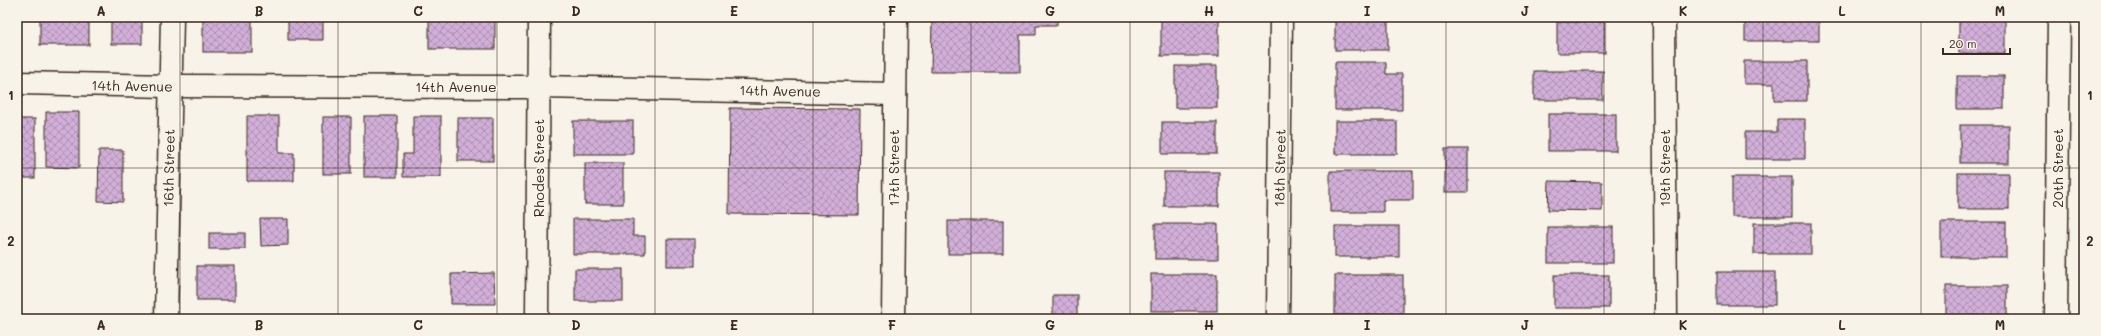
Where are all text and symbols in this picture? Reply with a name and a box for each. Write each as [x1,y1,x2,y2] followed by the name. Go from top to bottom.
[96,2,106,19] text: A
[255,2,264,19] text: B
[413,2,423,19] text: C
[571,2,581,19] text: D
[730,2,738,19] text: E
[888,2,896,19] text: F
[1045,2,1055,19] text: G
[1204,2,1214,19] text: H
[1364,2,1371,19] text: I
[1521,2,1529,19] text: J
[1679,2,1688,19] text: K
[1838,2,1846,19] text: L
[1995,2,2005,19] text: M
[1943,30,2010,56] scale bar
[1949,35,1977,51] text: 20 m
[91,75,173,96] street label: 14th Avenue
[415,77,497,96] street label: 14th Avenue
[739,80,821,101] street label: 14th Avenue
[8,86,14,103] text: 1
[2087,86,2093,103] text: 1
[529,119,548,217] street label: Rhodes Street
[2048,128,2067,208] street label: 20th Street
[158,129,179,207] street label: 16th Street
[884,129,903,207] street label: 17th Street
[1269,129,1290,207] street label: 18th Street
[1655,129,1674,207] street label: 19th Street
[7,232,15,249] text: 2
[2086,232,2094,249] text: 2
[96,316,106,333] text: A
[255,316,264,333] text: B
[413,316,423,333] text: C
[571,316,581,333] text: D
[730,316,738,333] text: E
[888,316,896,333] text: F
[1045,316,1055,333] text: G
[1204,316,1214,333] text: H
[1364,316,1371,333] text: I
[1521,316,1529,333] text: J
[1679,316,1688,333] text: K
[1838,316,1846,333] text: L
[1995,316,2005,333] text: M

